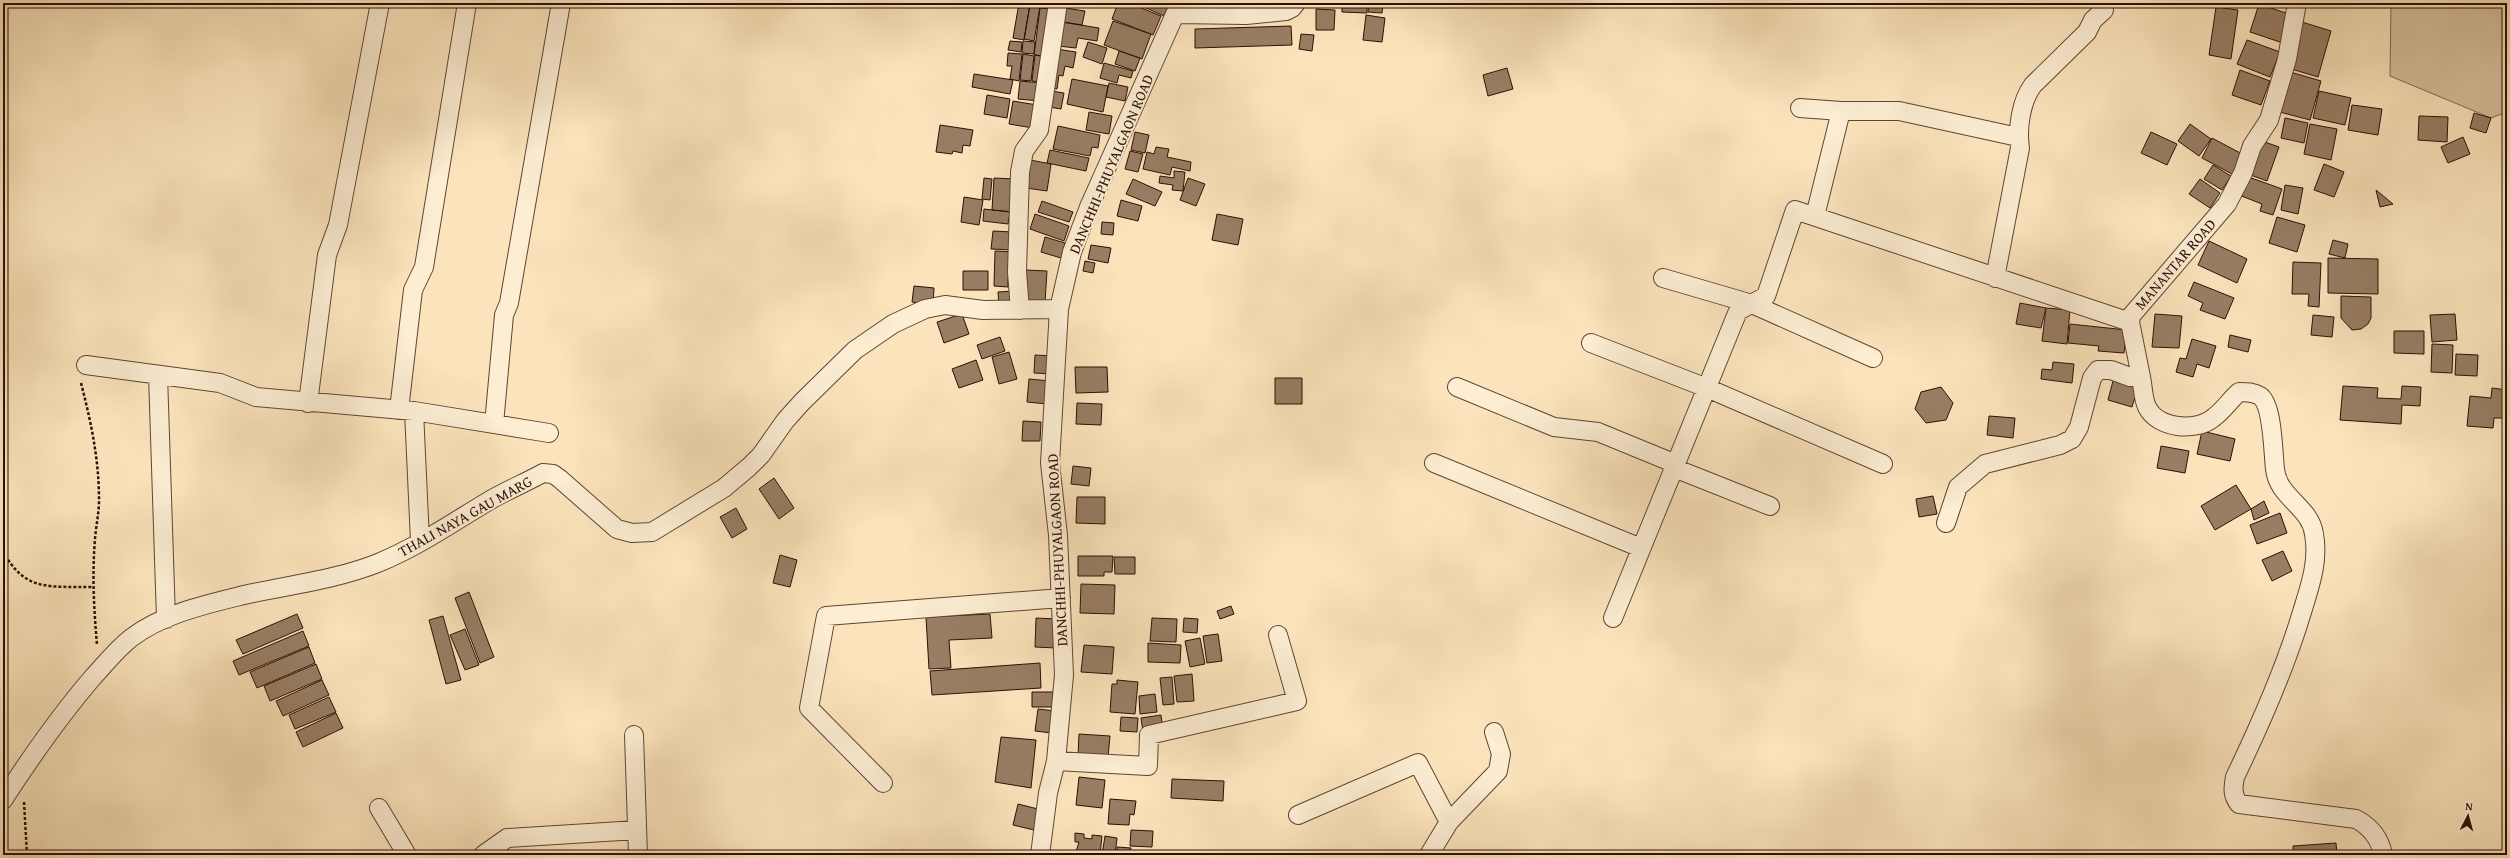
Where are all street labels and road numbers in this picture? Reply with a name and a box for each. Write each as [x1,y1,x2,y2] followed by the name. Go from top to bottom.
[1064,71,1158,257] street label: DANCHHI-PHUYALGAON ROAD
[2130,214,2220,314] street label: MANANTAR ROAD
[1041,453,1073,647] street label: DANCHHI-PHUYALGAON ROAD
[394,470,536,562] street label: THALI NAYA GAU MARG

